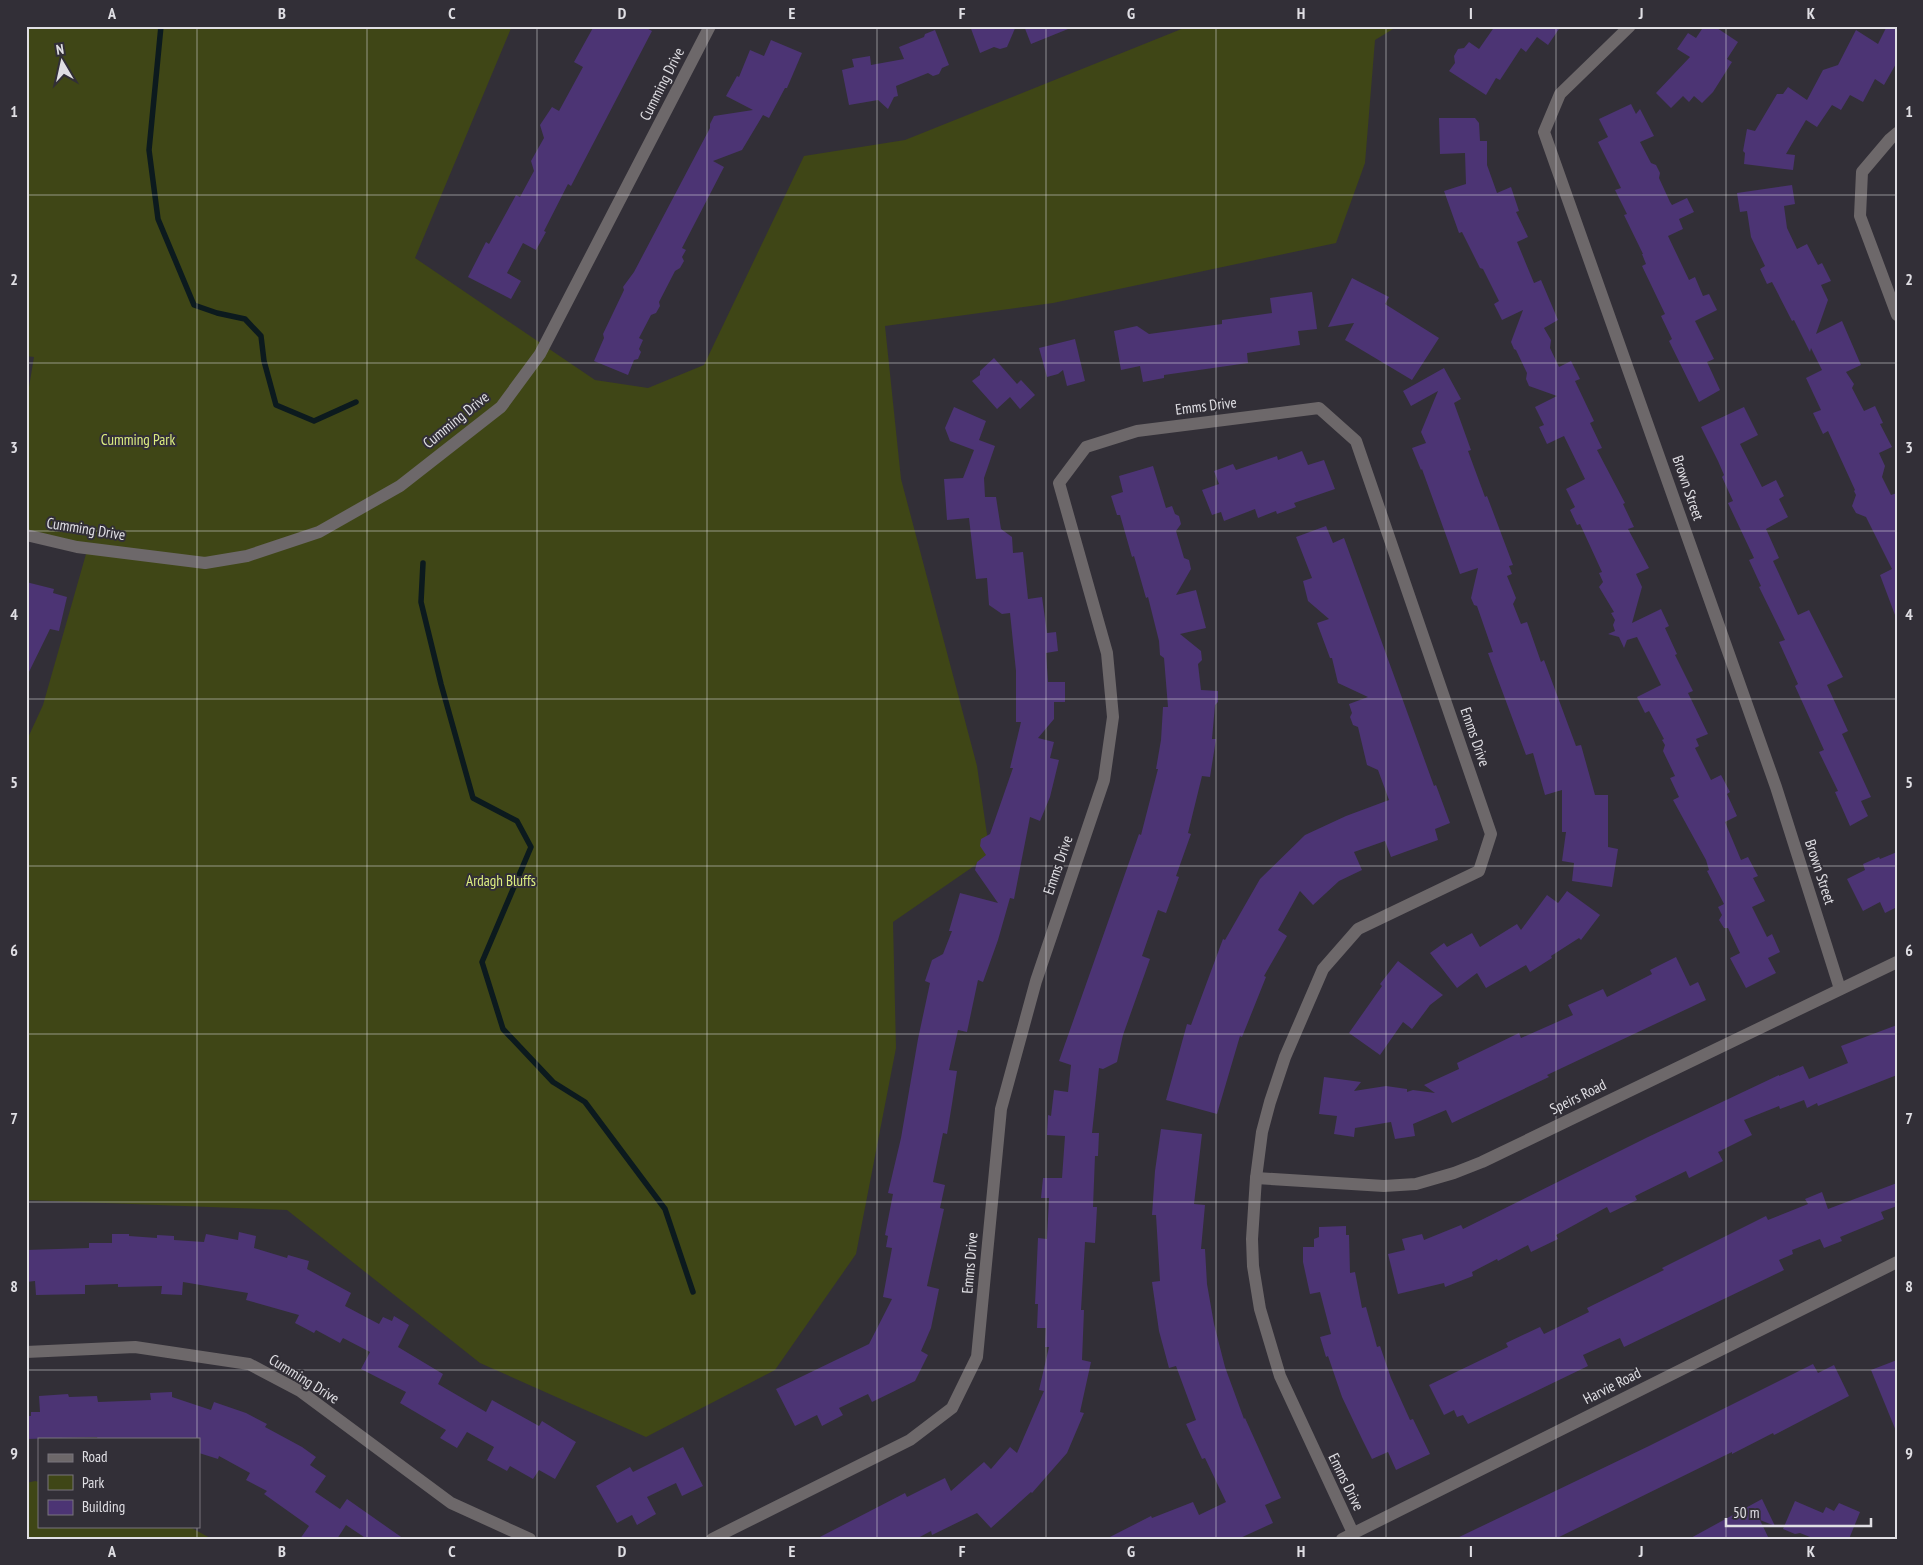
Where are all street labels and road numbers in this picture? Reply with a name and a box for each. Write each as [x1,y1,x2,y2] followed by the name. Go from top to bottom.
[635,44,688,123] street label: Cumming Drive
[419,387,493,452] street label: Cumming Drive
[1174,392,1238,419] street label: Emms Drive
[1669,453,1708,523] street label: Brown Street
[45,513,127,544] street label: Cumming Drive
[1456,705,1494,769] street label: Emms Drive
[1039,833,1077,897] street label: Emms Drive
[1801,837,1840,907] street label: Brown Street
[1546,1075,1609,1118] street label: Speirs Road
[957,1232,982,1294] street label: Emms Drive
[266,1349,343,1408] street label: Cumming Drive
[1580,1363,1644,1408] street label: Harvie Road
[1324,1450,1368,1514] street label: Emms Drive

